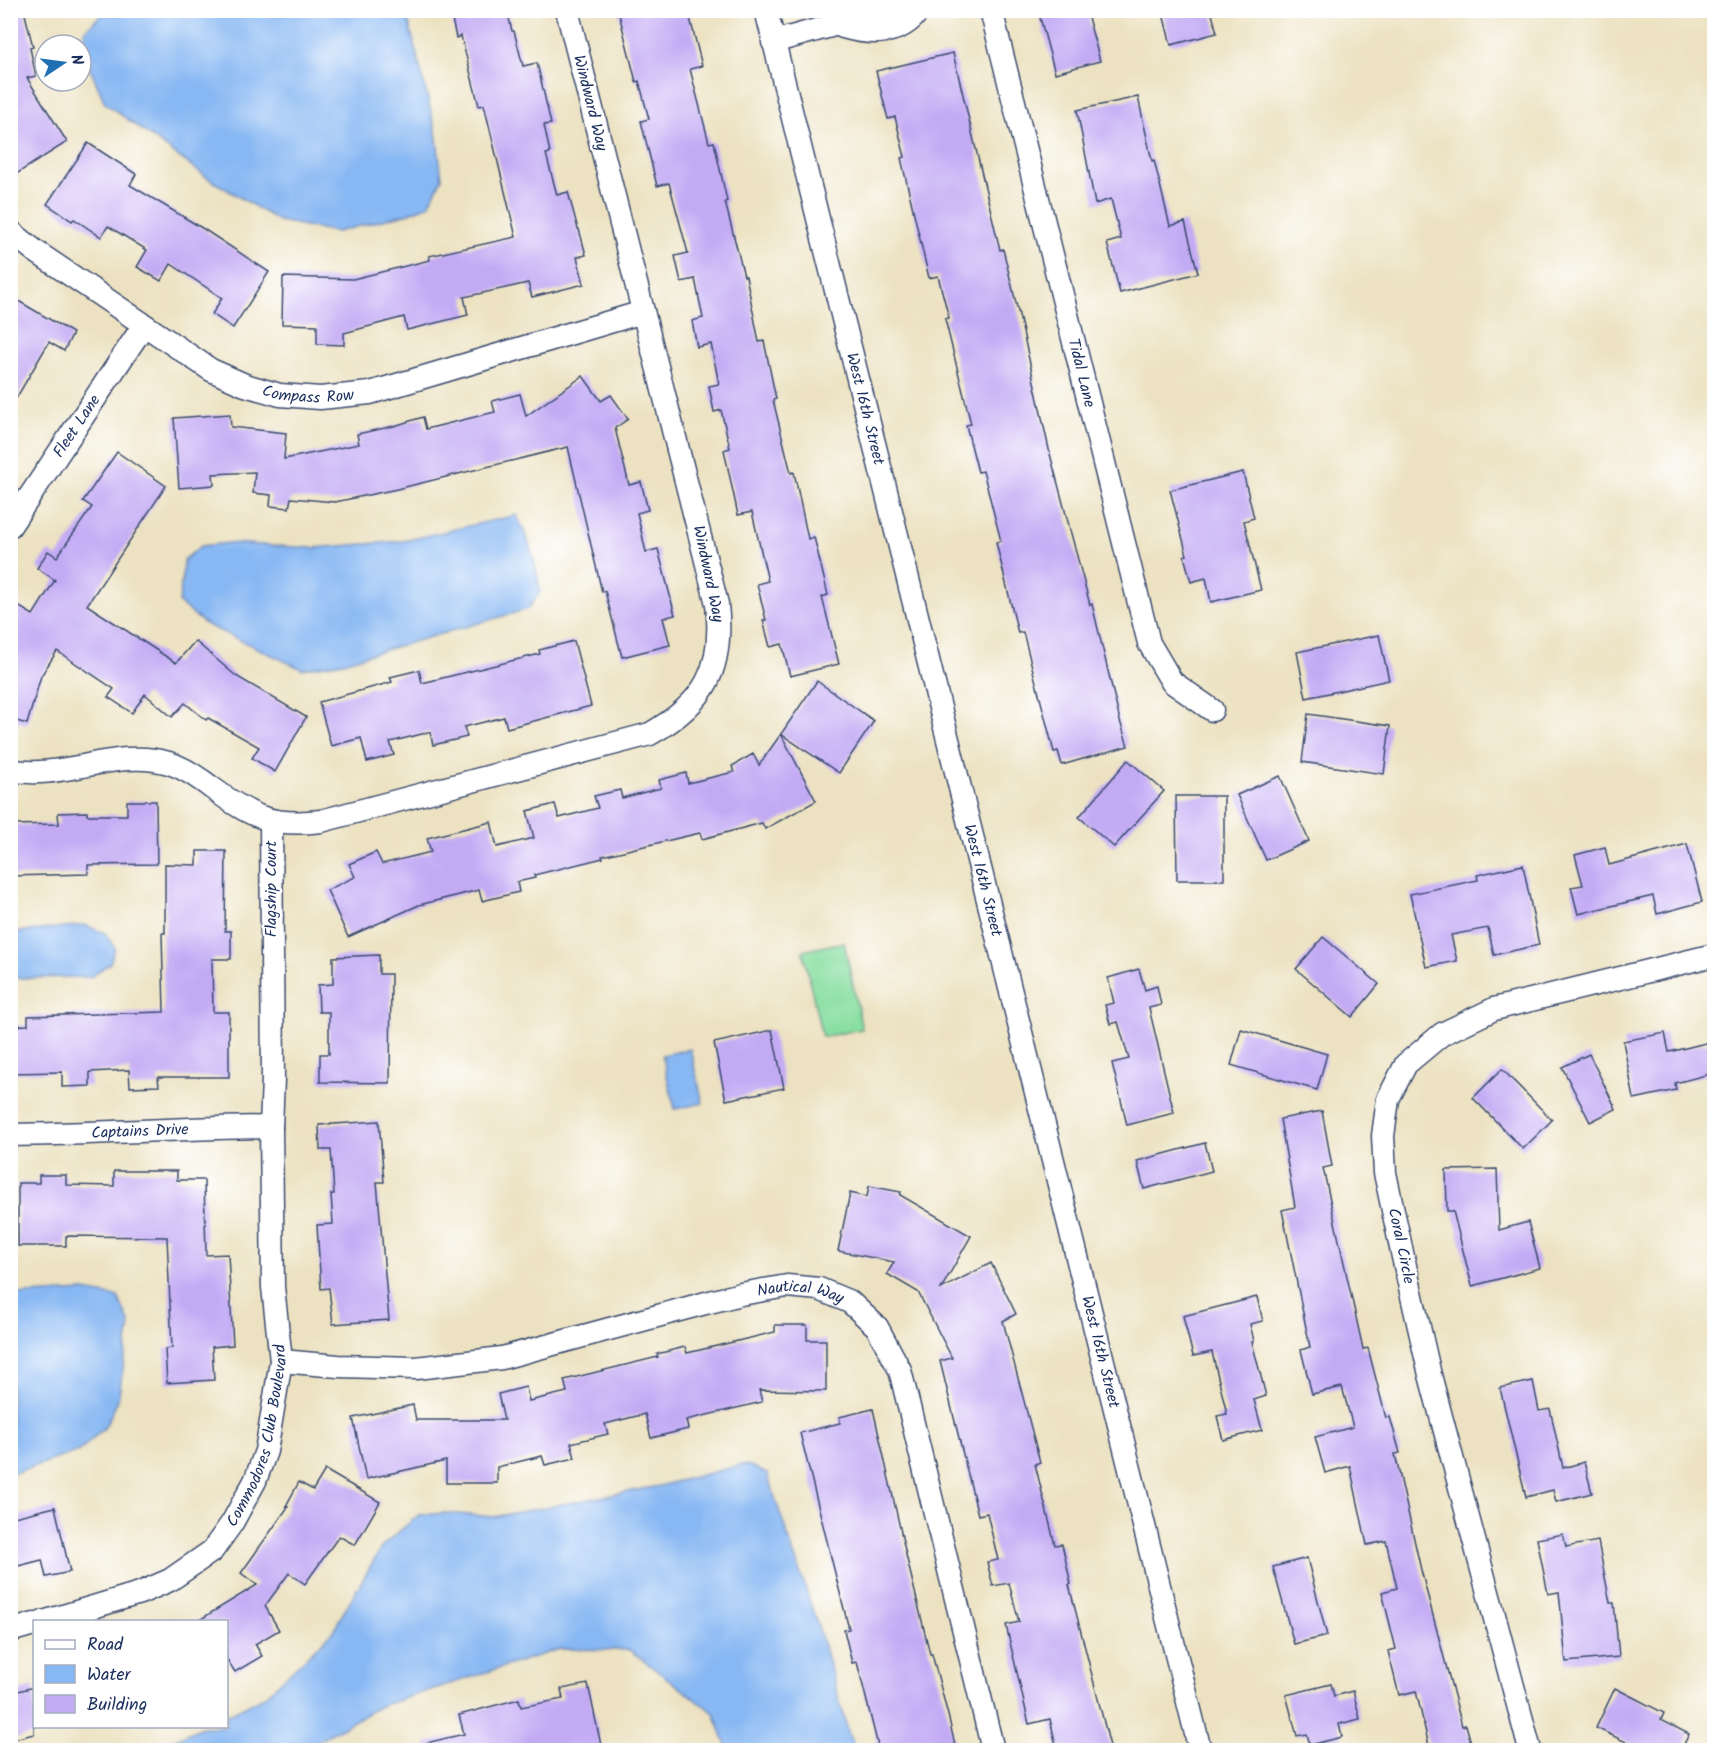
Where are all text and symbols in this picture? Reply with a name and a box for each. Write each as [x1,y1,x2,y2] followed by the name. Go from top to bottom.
[33,33,93,93] north arrow
[63,52,89,68] text: N
[566,52,614,154] street label: Windward Way
[1061,336,1102,410] street label: Tidal Lane
[839,350,892,468] street label: West 16th Street
[259,378,355,410] street label: Compass Row
[46,390,107,463] street label: Fleet Lane
[686,523,731,625] street label: Windward Way
[957,822,1009,940] street label: West 16th Street
[259,840,284,937] street label: Flagship Court
[91,1117,189,1145] street label: Captains Drive
[1381,1206,1421,1286] street label: Coral Circle
[755,1273,848,1311] street label: Nautical Way
[1075,1293,1127,1411] street label: West 16th Street
[220,1342,294,1531] street label: Commodores Club Boulevard
[33,1620,228,1728] legend
[87,1631,124,1660] text: Road
[87,1661,132,1690] text: Water
[87,1691,147,1720] text: Building

